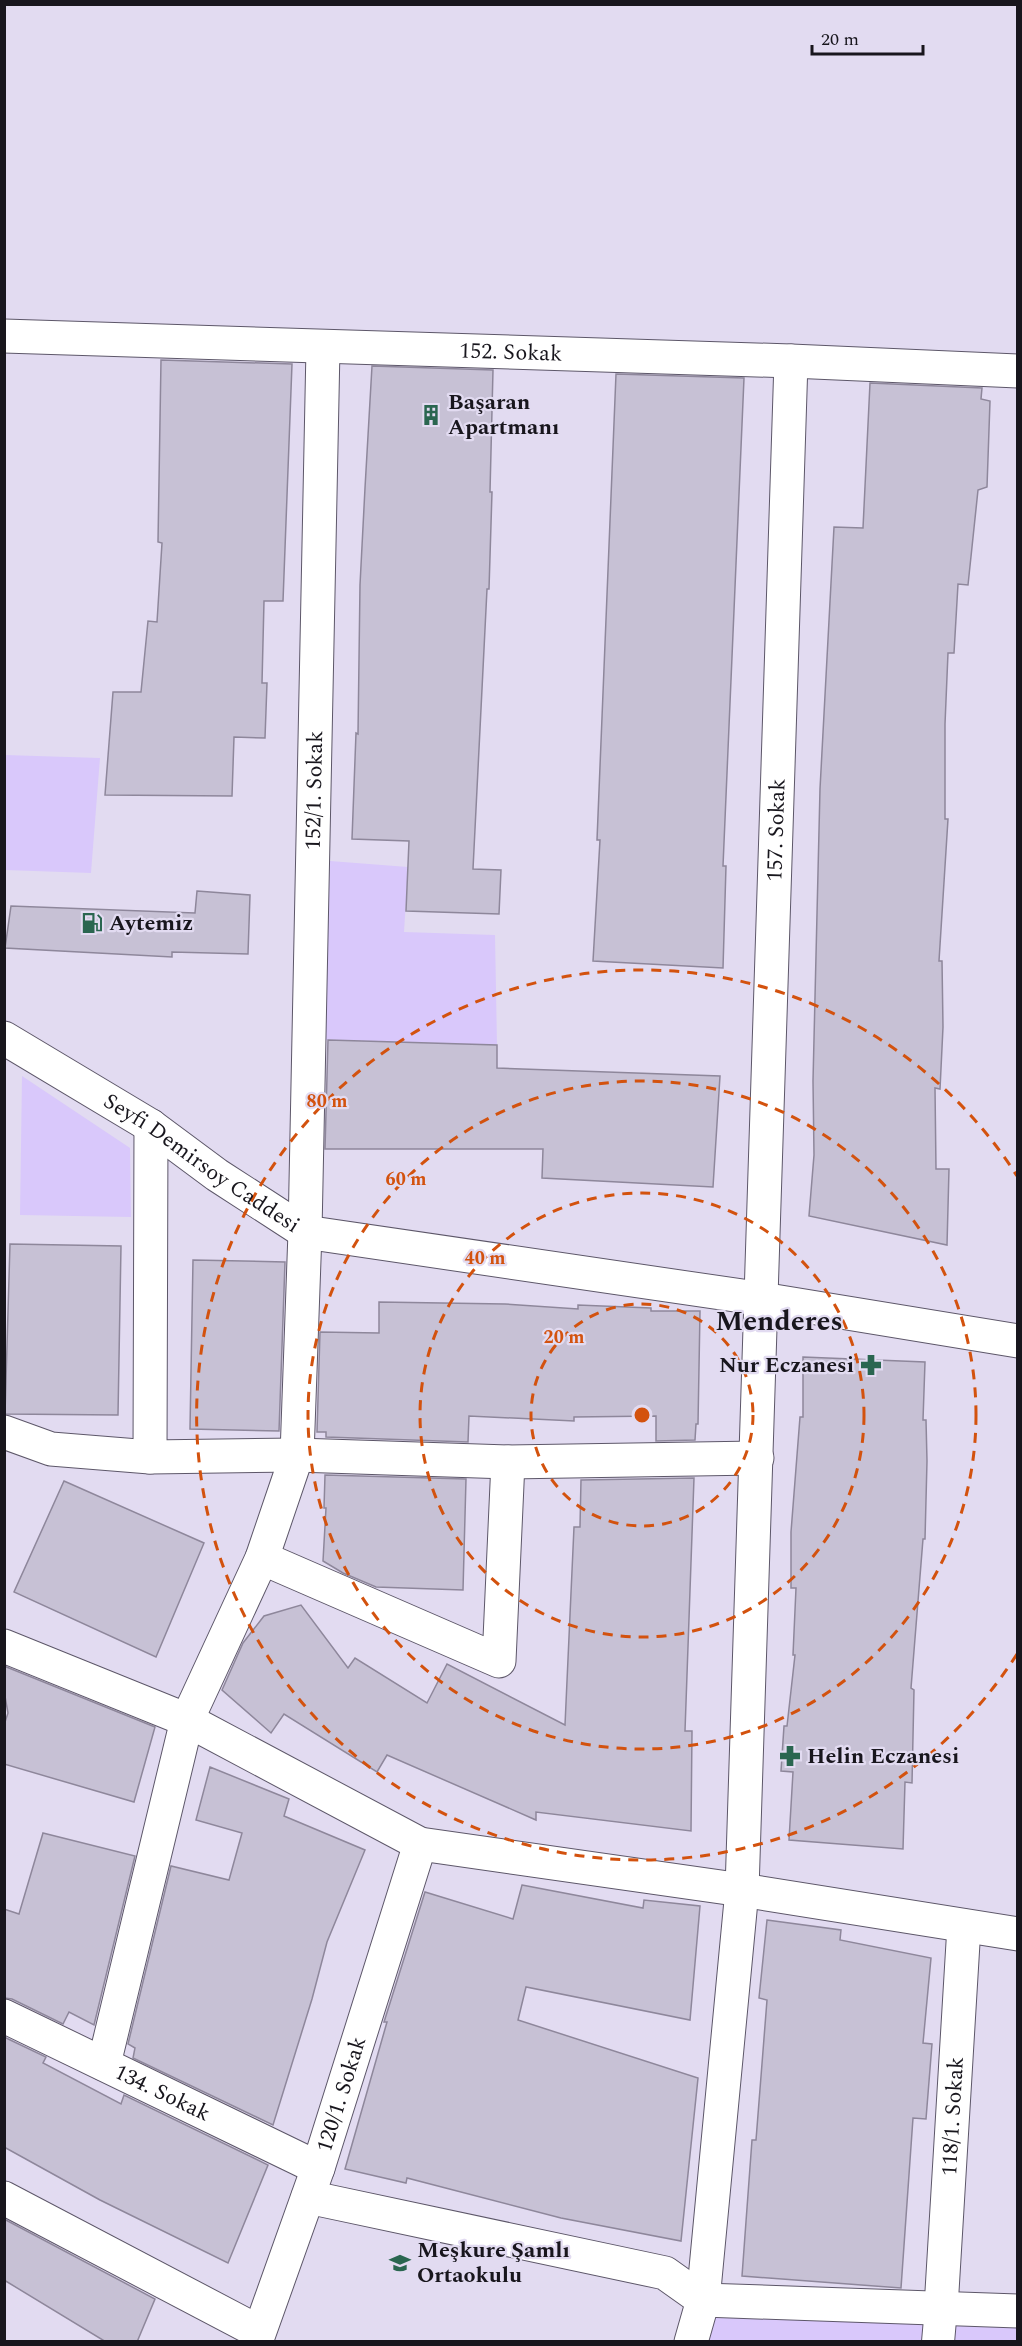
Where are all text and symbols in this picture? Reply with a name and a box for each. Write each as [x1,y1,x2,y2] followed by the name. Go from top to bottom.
[812,18,923,56] scale bar
[821,26,859,53] text: 20 m
[459,334,563,370] street label: 152. Sokak
[448,386,559,444] place label: Başaran Apartmanı
[419,403,443,427] building icon: Başaran Apartmanı
[296,730,332,850] street label: 152/1. Sokak
[758,778,794,882] street label: 157. Sokak
[109,907,193,940] place label: Aytemiz
[80,911,104,935] fuel station icon: Aytemiz
[97,1085,307,1241] street label: Seyfi Demirsoy Caddesi
[307,1088,347,1115] text: 80 m
[386,1166,426,1193] text: 60 m
[465,1245,505,1272] text: 40 m
[715,1300,843,1343] district label: Menderes
[544,1324,584,1351] text: 20 m
[719,1349,854,1382] place label: Nur Eczanesi
[859,1353,883,1377] pharmacy icon: Nur Eczanesi
[632,1405,652,1425] centre of rings
[807,1740,959,1773] place label: Helin Eczanesi
[778,1744,802,1768] pharmacy icon: Helin Eczanesi
[308,2032,375,2156] street label: 120/1. Sokak
[109,2055,216,2130] street label: 134. Sokak
[932,2056,973,2177] street label: 118/1. Sokak
[417,2234,570,2292] place label: Meşkure Şamlı Ortaokulu
[388,2251,412,2275] school or university icon: Meşkure Şamlı Ortaokulu

